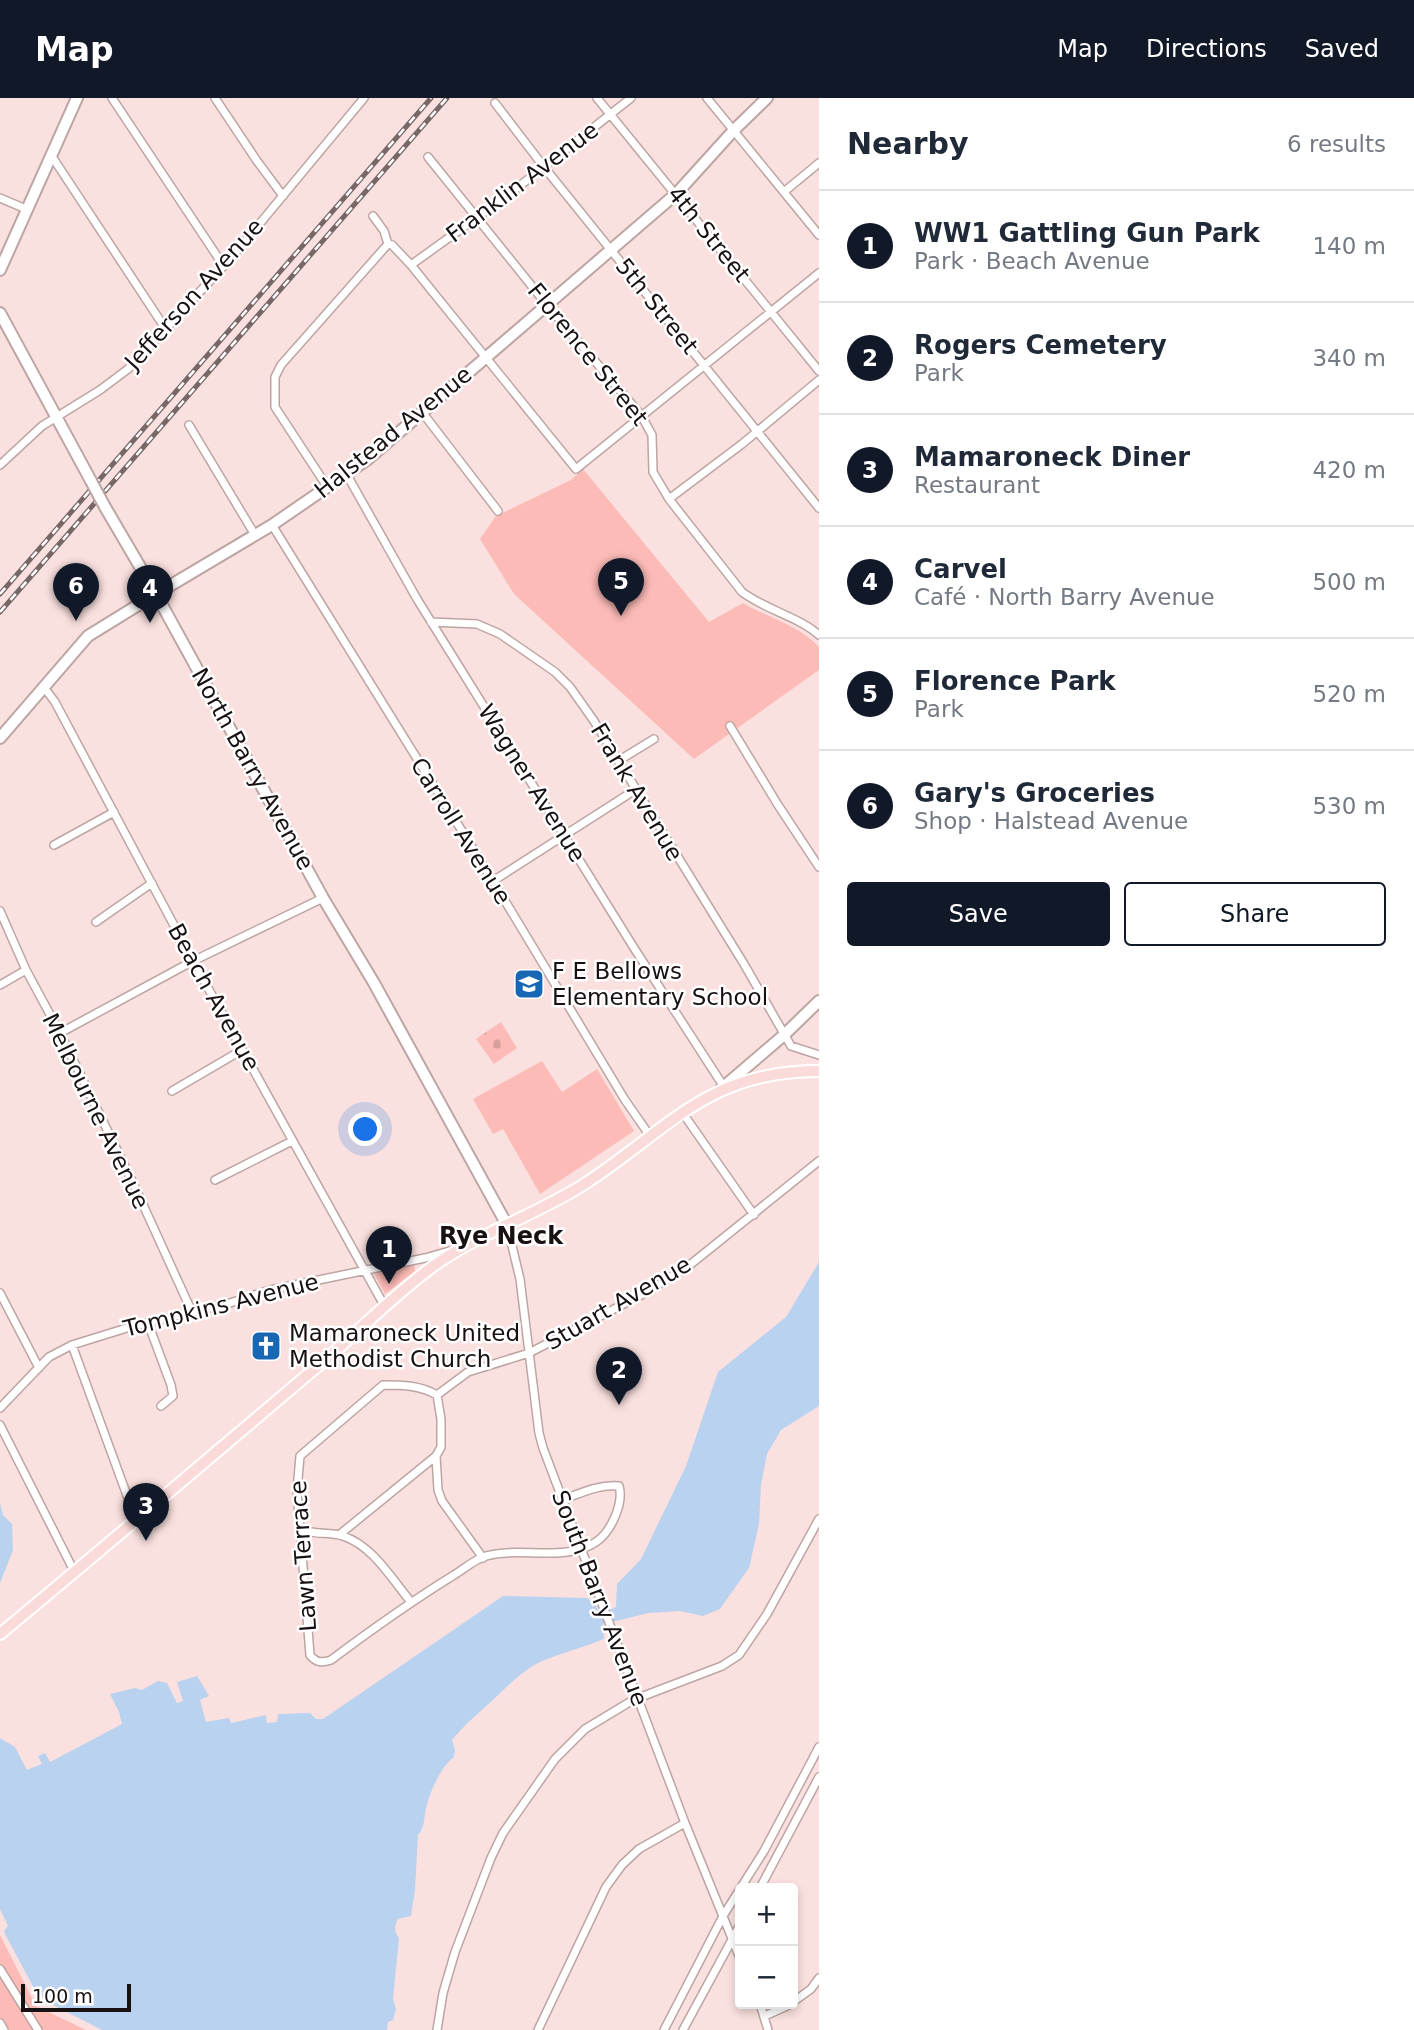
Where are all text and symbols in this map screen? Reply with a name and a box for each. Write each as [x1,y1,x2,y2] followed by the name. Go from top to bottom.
[35,30,114,69] text: Map
[1057,35,1108,63] text: Map
[1146,35,1267,63] text: Directions
[1305,35,1379,63] text: Saved
[441,117,603,247] street label: Franklin Avenue
[847,126,969,161] text: Nearby
[1287,131,1386,157] text: 6 results
[663,181,755,287] street label: 4th Street
[118,213,268,376] street label: Jefferson Avenue
[914,218,1260,248] text: WW1 Gattling Gun Park
[862,233,878,259] text: 1
[1312,233,1386,259] text: 140 m
[914,248,1150,274] text: Park · Beach Avenue
[611,253,703,359] street label: 5th Street
[523,278,653,430] street label: Florence Street
[914,330,1167,360] text: Rogers Cemetery
[862,345,878,371] text: 2
[1312,345,1386,371] text: 340 m
[914,360,964,386] text: Park
[309,361,477,503] street label: Halstead Avenue
[914,442,1190,472] text: Mamaroneck Diner
[862,457,878,483] text: 3
[1312,457,1386,483] text: 420 m
[914,472,1040,498] text: Restaurant
[914,554,1007,584] text: Carvel
[598,558,644,616] pin: 5
[53,563,99,621] pin: 6
[127,565,173,623] pin: 4
[862,569,878,595] text: 4
[1312,569,1386,595] text: 500 m
[914,584,1215,610] text: Café · North Barry Avenue
[187,664,319,874] street label: North Barry Avenue
[914,666,1116,696] text: Florence Park
[862,681,878,707] text: 5
[1312,681,1386,707] text: 520 m
[914,696,964,722] text: Park
[473,699,591,867] street label: Wagner Avenue
[586,719,688,865] street label: Frank Avenue
[406,753,516,909] street label: Carroll Avenue
[914,778,1155,808] text: Gary's Groceries
[862,793,878,819] text: 6
[1312,793,1386,819] text: 530 m
[914,808,1188,834] text: Shop · Halstead Avenue
[847,882,1110,946] button: Save
[1124,882,1386,946] button: Share
[163,919,265,1075] street label: Beach Avenue
[552,958,768,1010] place label: F E Bellows Elementary School
[512,967,546,1001] school or university icon: F E Bellows Elementary School
[37,1009,155,1213] street label: Melbourne Avenue
[348,1112,382,1146] your location
[439,1222,564,1250] district label: Rye Neck
[366,1226,412,1284] pin: 1
[541,1251,695,1355] street label: Stuart Avenue
[120,1268,321,1342] street label: Tompkins Avenue
[289,1320,520,1372] place label: Mamaroneck United Methodist Church
[249,1329,283,1363] church icon: Mamaroneck United Methodist Church
[596,1347,642,1405] pin: 2
[285,1480,321,1632] street label: Lawn Terrace
[123,1483,169,1541] pin: 3
[547,1486,653,1710] street label: South Barry Avenue
[735,1883,798,2009] map controls
[735,1883,798,1946] button: +
[735,1946,798,2009] button: −
[21,1981,131,2013] scale bar
[32,1985,93,2007] text: 100 m

